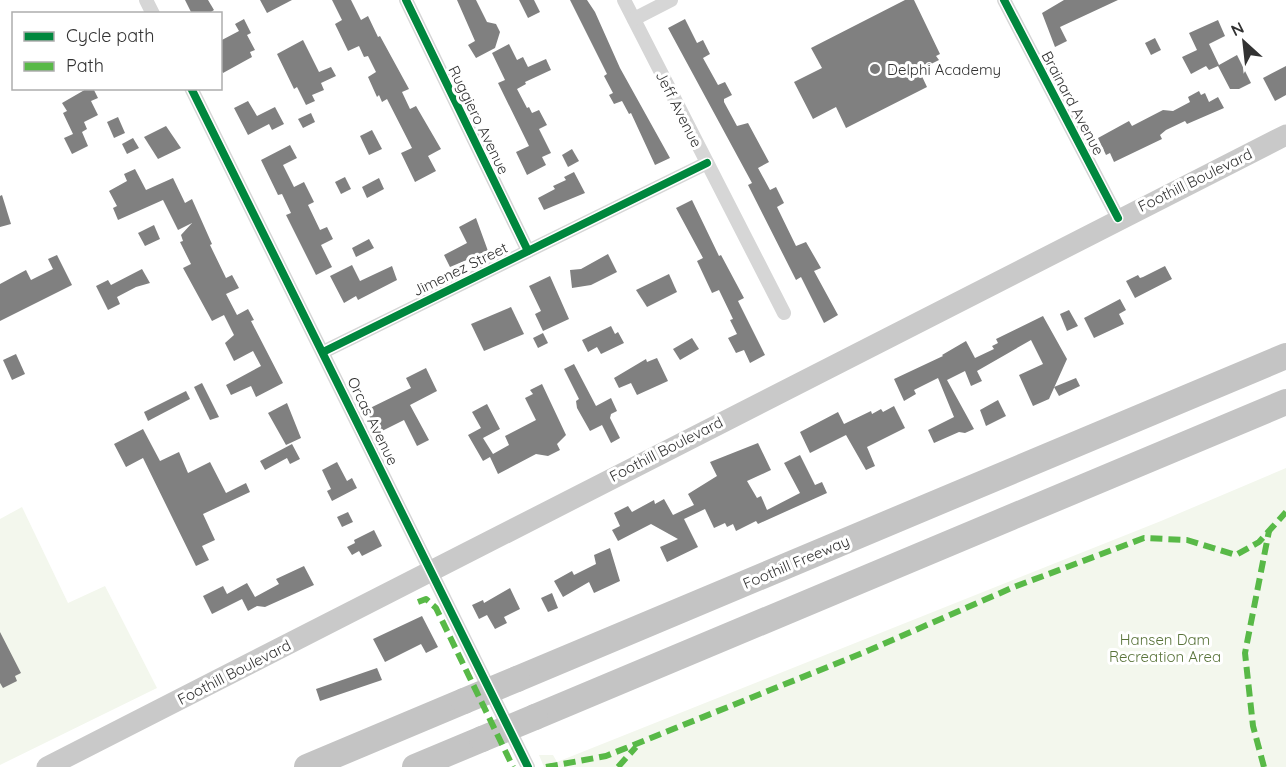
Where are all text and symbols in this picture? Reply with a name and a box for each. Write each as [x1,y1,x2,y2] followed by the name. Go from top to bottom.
[12,12,222,90] legend
[1214,12,1274,72] north arrow
[1227,17,1247,40] text: N
[66,24,154,47] text: Cycle path
[1038,48,1108,158] street label: Brainard Avenue
[66,54,104,77] text: Path
[887,60,1001,79] place label: Delphi Academy
[868,62,882,76] marker: Delphi Academy
[444,63,514,177] street label: Ruggiero Avenue
[652,68,706,150] street label: Jeff Avenue
[1135,144,1255,216] street label: Foothill Boulevard
[409,238,511,300] street label: Jimenez Street
[343,374,403,468] street label: Orcas Avenue
[606,412,726,486] street label: Foothill Boulevard
[740,531,852,593] street label: Foothill Freeway
[1109,630,1221,666] park label: Hansen Dam Recreation Area
[174,635,294,709] street label: Foothill Boulevard

